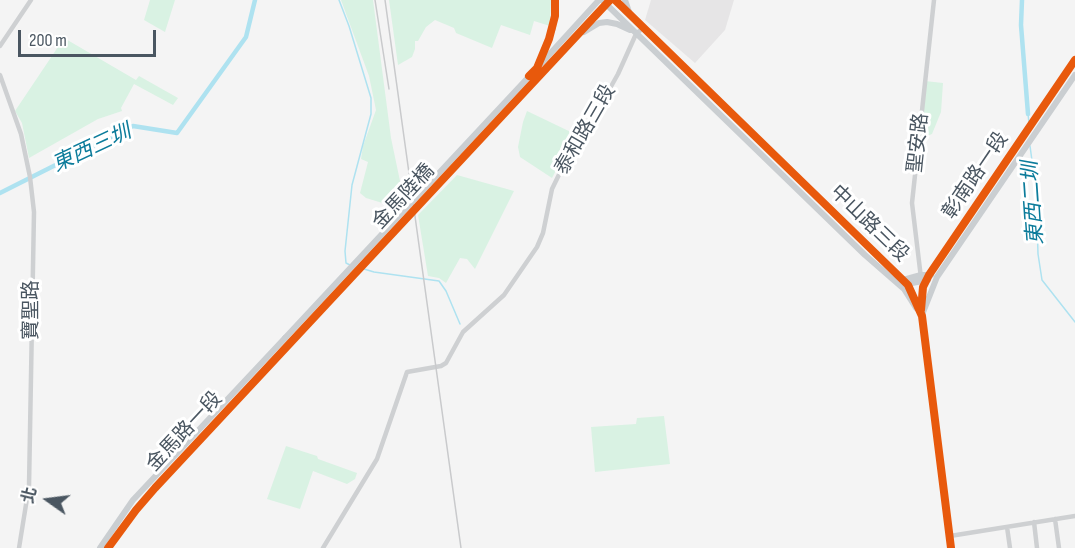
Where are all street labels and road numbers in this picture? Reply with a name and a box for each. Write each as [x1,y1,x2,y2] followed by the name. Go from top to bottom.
[551,81,621,179] street label: 泰和路三段
[904,112,934,174] street label: 聖安路
[938,128,1014,224] street label: 彰南路一段
[368,160,440,234] street label: 金馬陸橋
[825,181,913,267] street label: 中山路三段
[20,280,44,340] street label: 寶聖路
[142,387,228,477] street label: 金馬路一段

